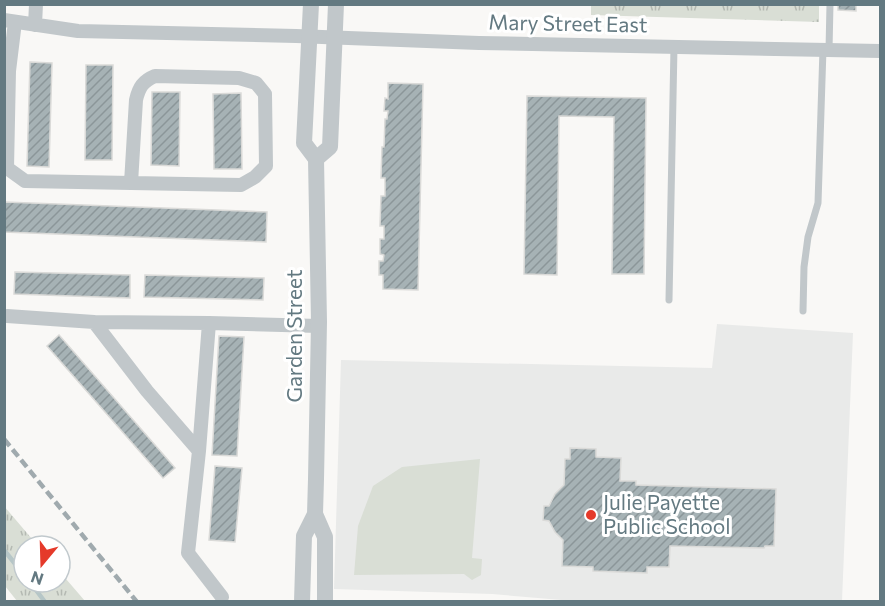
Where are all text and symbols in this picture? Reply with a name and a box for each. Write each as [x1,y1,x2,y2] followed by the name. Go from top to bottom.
[488,9,648,36] street label: Mary Street East
[281,269,306,403] street label: Garden Street
[603,489,731,538] place label: Julie Payette Public School
[584,508,598,522] marker: Julie Payette Public School
[12,534,72,594] north arrow
[28,568,46,590] text: N

